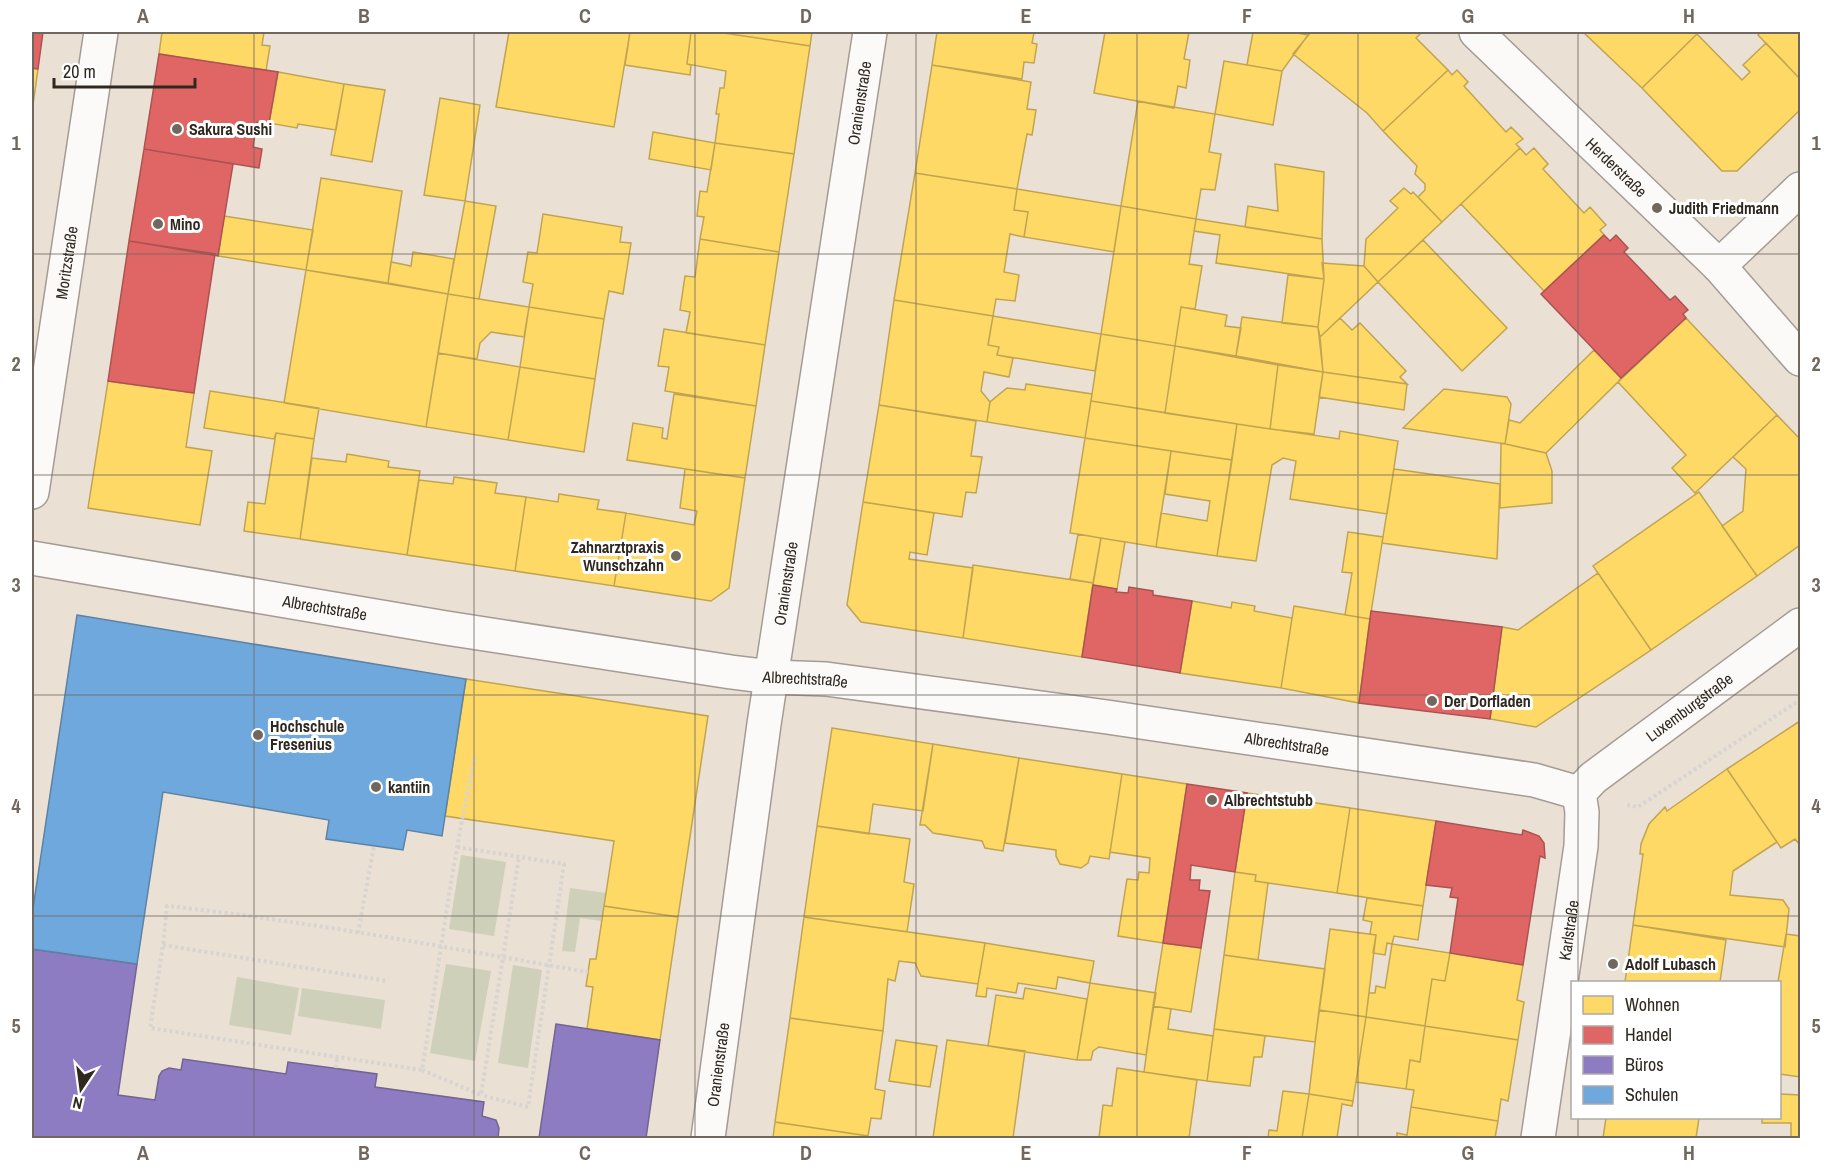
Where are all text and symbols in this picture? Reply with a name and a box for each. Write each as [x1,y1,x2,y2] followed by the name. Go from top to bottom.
[137,2,149,29] text: A
[358,2,370,29] text: B
[579,2,591,29] text: C
[800,2,812,29] text: D
[1021,2,1032,29] text: E
[1242,2,1252,29] text: F
[1462,2,1474,29] text: G
[1683,2,1695,29] text: H
[54,51,195,89] scale bar
[63,59,96,84] text: 20 m
[842,60,876,147] street label: Oranienstraße
[189,118,272,140] place label: Sakura Sushi
[170,122,184,136] marker: Sakura Sushi
[11,129,21,156] text: 1
[1811,129,1821,156] text: 1
[1581,133,1652,202] street label: Herderstraße
[1669,197,1779,219] place label: Judith Friedmann
[1650,201,1664,215] marker: Judith Friedmann
[170,213,201,235] place label: Mino
[151,217,165,231] marker: Mino
[50,224,83,301] street label: Moritzstraße
[11,350,21,377] text: 2
[1811,350,1821,377] text: 2
[571,536,664,576] place label: Zahnarztpraxis Wunschzahn
[768,540,803,627] street label: Oranienstraße
[669,549,683,563] marker: Zahnarztpraxis Wunschzahn
[11,571,21,598] text: 3
[1811,571,1821,598] text: 3
[280,589,369,625] street label: Albrechtstraße
[760,665,849,693] street label: Albrechtstraße
[1641,668,1737,746] street label: Luxemburgstraße
[1444,690,1531,712] place label: Der Dorfladen
[1425,694,1439,708] marker: Der Dorfladen
[270,715,344,755] place label: Hochschule Fresenius
[1242,726,1331,761] street label: Albrechtstraße
[251,728,265,742] marker: Hochschule Fresenius
[388,776,430,798] place label: kantiin
[369,780,383,794] marker: kantiin
[1224,789,1313,811] place label: Albrechtstubb
[11,792,21,819] text: 4
[1811,792,1821,819] text: 4
[1205,793,1219,807] marker: Albrechtstubb
[1553,899,1584,962] street label: Karlstraße
[1625,953,1716,975] place label: Adolf Lubasch
[1606,957,1620,971] marker: Adolf Lubasch
[1571,981,1781,1119] legend
[1625,992,1680,1017] text: Wohnen
[11,1012,21,1039] text: 5
[1811,1012,1821,1039] text: 5
[701,1021,734,1108] street label: Oranienstraße
[1625,1022,1672,1047] text: Handel
[1625,1052,1664,1077] text: Büros
[51,1059,111,1119] north arrow
[1625,1082,1678,1107] text: Schulen
[71,1092,85,1115] text: N
[137,1139,149,1166] text: A
[358,1139,370,1166] text: B
[579,1139,591,1166] text: C
[800,1139,812,1166] text: D
[1021,1139,1032,1166] text: E
[1242,1139,1252,1166] text: F
[1462,1139,1474,1166] text: G
[1683,1139,1695,1166] text: H

